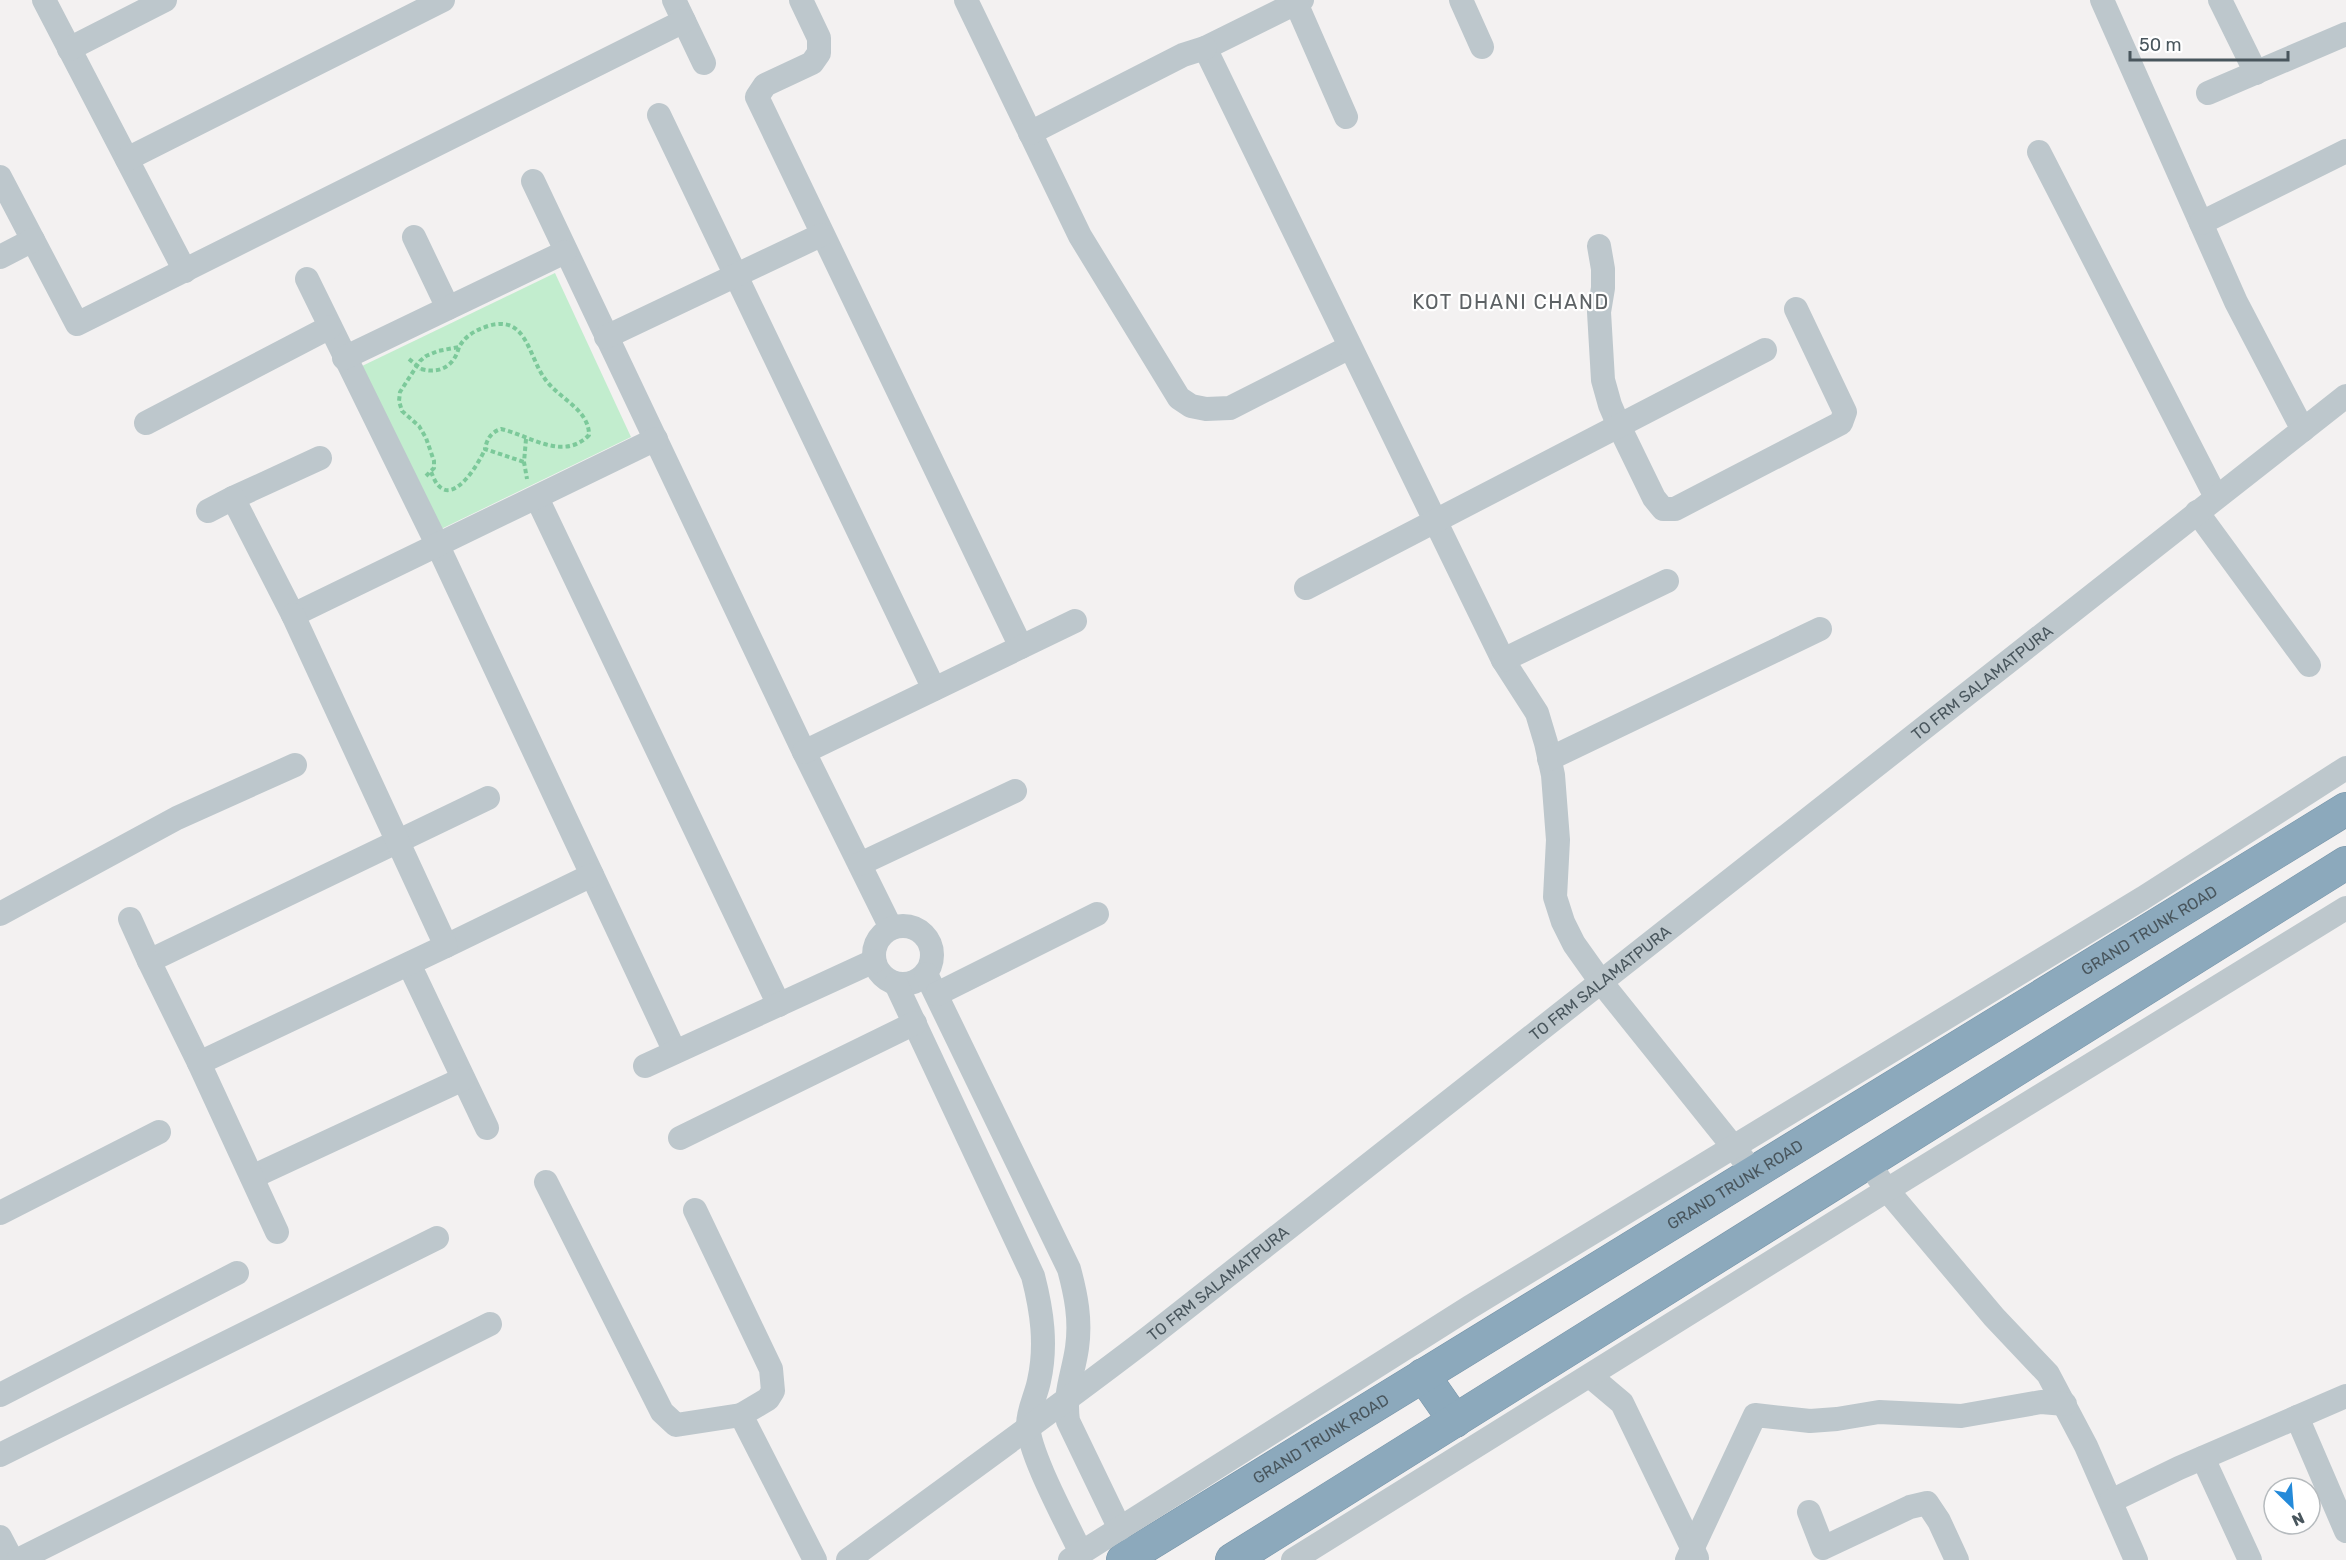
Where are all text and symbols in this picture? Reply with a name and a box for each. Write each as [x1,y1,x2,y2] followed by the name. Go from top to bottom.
[2130,24,2288,62] scale bar
[2139,34,2182,56] text: 50 m
[1412,290,1610,314] district label: KOT DHANI CHAND
[1908,621,2057,744] street label: TO FRM SALAMATPURA
[2078,881,2221,979] street label: GRAND TRUNK ROAD
[1526,922,1675,1045] street label: TO FRM SALAMATPURA
[1664,1136,1807,1234] street label: GRAND TRUNK ROAD
[1144,1222,1293,1345] street label: TO FRM SALAMATPURA
[1249,1390,1392,1488] street label: GRAND TRUNK ROAD
[2262,1476,2322,1536] north arrow
[2289,1508,2307,1530] text: N

